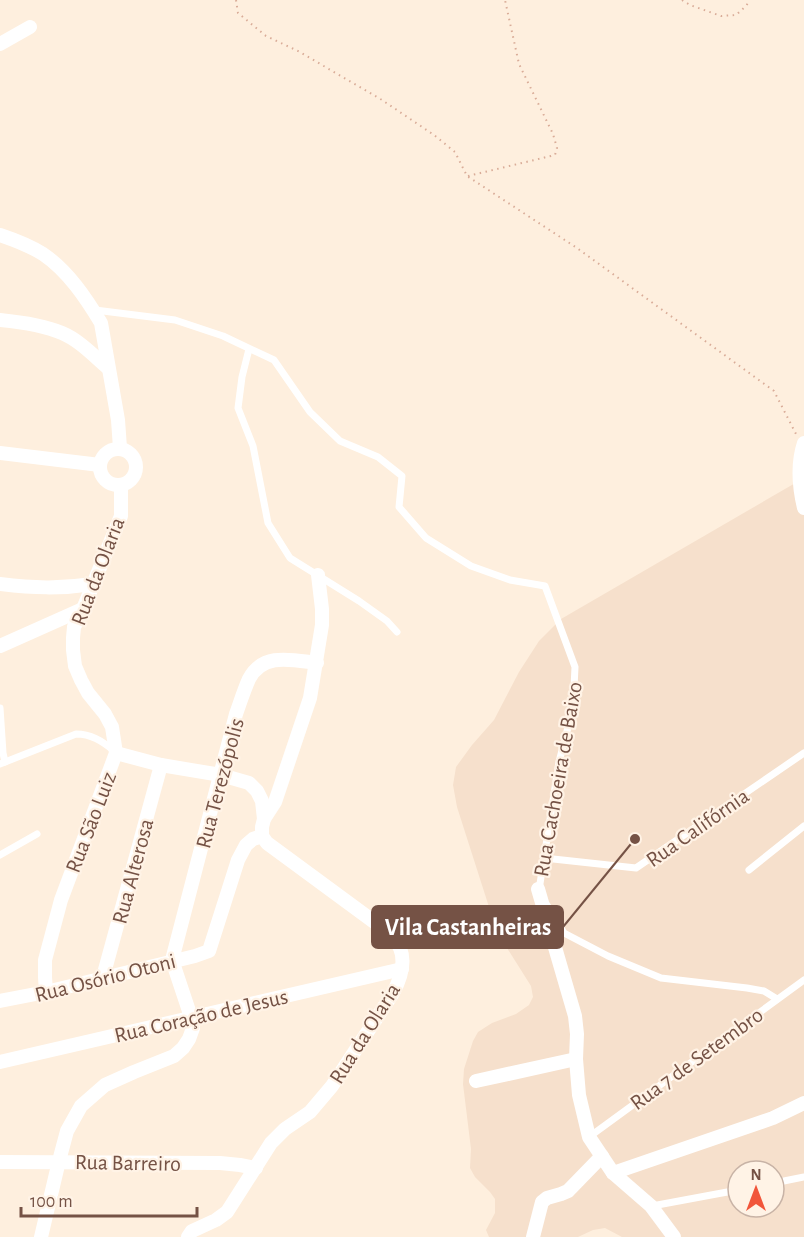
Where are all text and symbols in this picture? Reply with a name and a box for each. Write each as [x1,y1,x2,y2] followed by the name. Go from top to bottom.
[67,514,129,628] street label: Rua da Olaria
[530,680,586,878] street label: Rua Cachoeira de Baixo
[192,716,248,851] street label: Rua Terezópolis
[62,769,120,876] street label: Rua São Luiz
[642,784,753,871] street label: Rua Califórnia
[108,816,158,926] street label: Rua Alterosa
[372,906,563,948] callout: Vila Castanheiras
[385,916,551,940] text: Vila Castanheiras
[33,950,178,1006] street label: Rua Osório Otoni
[325,979,404,1088] street label: Rua da Olaria
[112,985,290,1047] street label: Rua Coração de Jesus
[626,1003,767,1114] street label: Rua 7 de Setembro
[75,1151,181,1175] street label: Rua Barreiro
[726,1159,786,1219] north arrow
[750,1167,762,1183] text: N
[21,1180,196,1218] scale bar
[30,1193,73,1211] text: 100 m

